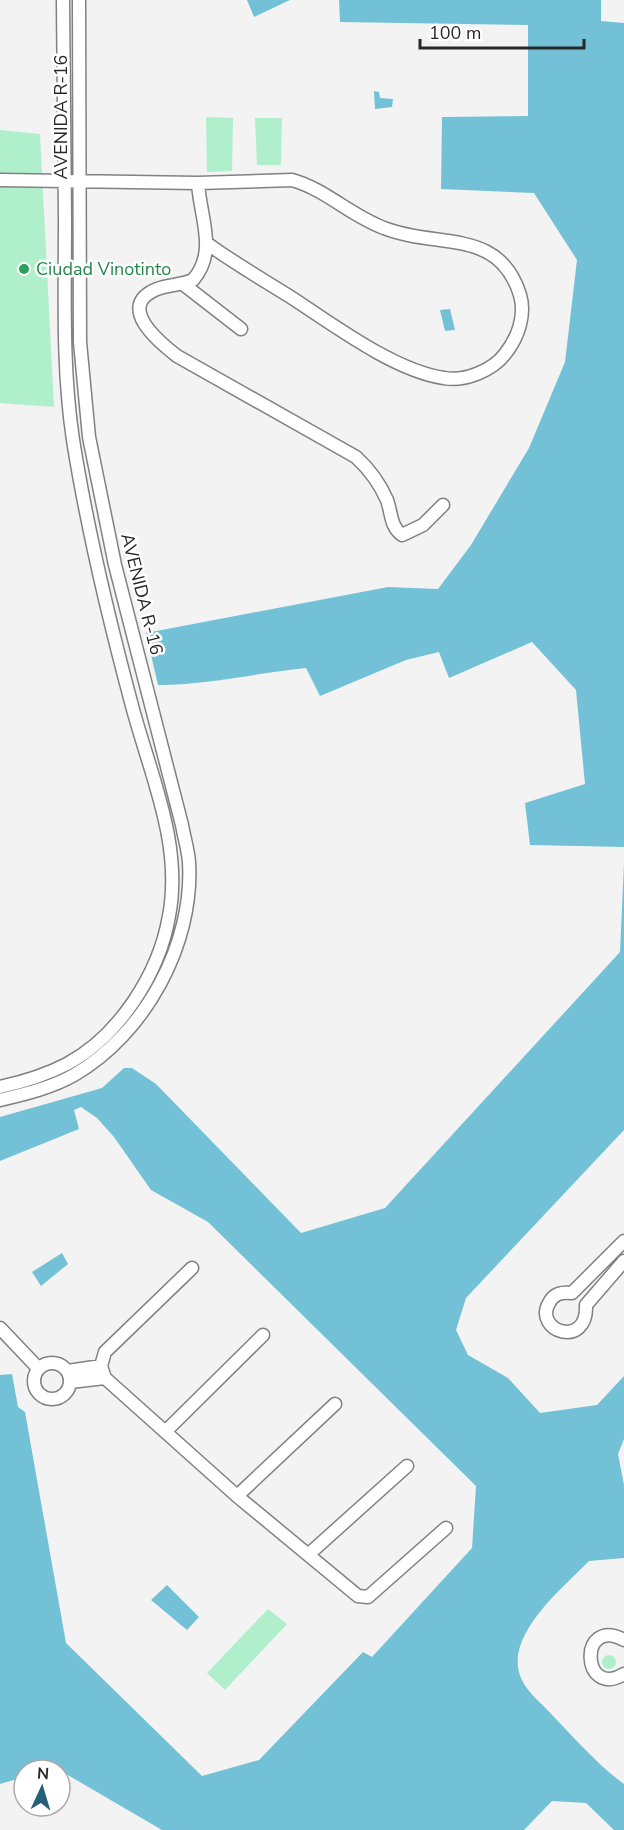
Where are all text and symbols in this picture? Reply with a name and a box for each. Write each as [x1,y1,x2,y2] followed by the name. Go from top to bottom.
[420,12,584,50] scale bar
[429,21,481,45] text: 100 m
[49,55,73,179] street label: AVENIDA R-16
[36,257,171,281] place label: Ciudad Vinotinto
[17,262,31,276] marker: Ciudad Vinotinto
[115,531,169,657] street label: AVENIDA R-16
[12,1758,72,1818] north arrow
[36,1763,50,1785] text: N

